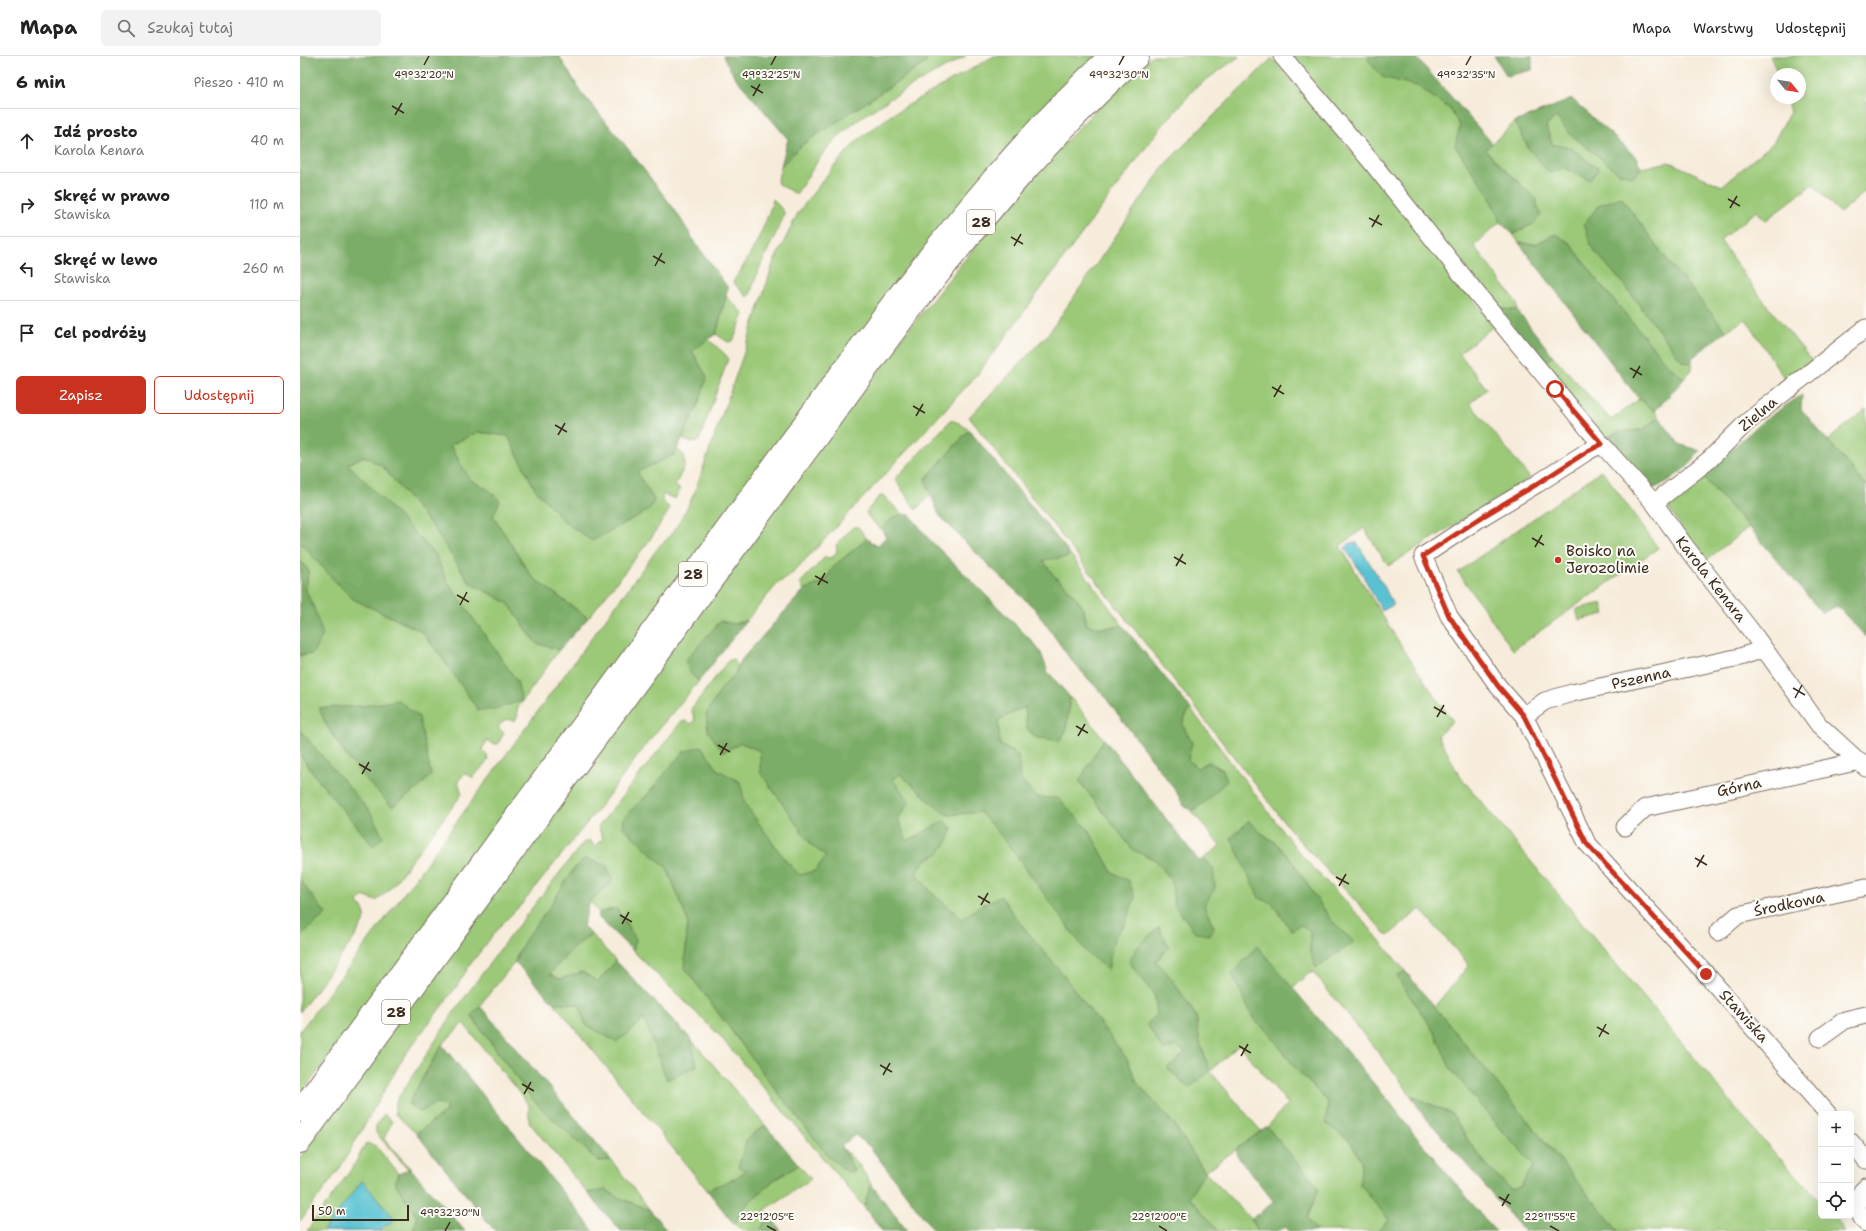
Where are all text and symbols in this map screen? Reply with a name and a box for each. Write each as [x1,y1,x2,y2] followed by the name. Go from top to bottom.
[101,10,381,46] search box
[20,15,77,40] text: Mapa
[115,17,137,39] icon: search
[147,18,233,38] text: Szukaj tutaj
[1632,19,1671,37] text: Mapa
[1693,19,1753,37] text: Warstwy
[1775,19,1846,37] text: Udostępnij
[394,68,454,81] text: 49°32'20"N
[742,68,800,81] text: 49°32'25"N
[1089,68,1149,81] text: 49°32'30"N
[1437,68,1495,81] text: 49°32'35"N
[1770,68,1806,104] north arrow
[16,71,66,93] text: 6 min
[194,74,284,91] text: Pieszo · 410 m
[54,122,138,142] text: Idź prosto
[16,130,38,152] icon: ahead
[250,132,284,149] text: 40 m
[54,142,144,159] text: Karola Kenara
[54,186,170,206] text: Skręć w prawo
[16,194,38,216] icon: right
[249,196,284,213] text: 110 m
[54,206,110,223] text: Stawiska
[967,210,995,234] road number: 28
[54,250,158,270] text: Skręć w lewo
[16,258,38,280] icon: left
[242,260,284,277] text: 260 m
[54,270,110,287] text: Stawiska
[16,322,38,344] icon: arrive
[54,323,146,343] text: Cel podróży
[16,376,146,414] button: Zapisz
[154,376,284,414] button: Udostępnij
[1546,380,1564,398] route start
[1735,392,1782,436] street label: Zielna
[1671,532,1751,627] street label: Karola Kenara
[1566,541,1649,578] place label: Boisko na Jerozolimie
[1553,555,1563,565] marker: Boisko na Jerozolimie
[679,562,707,586] road number: 28
[1610,662,1673,694] street label: Pszenna
[1715,772,1764,801] street label: Górna
[1752,886,1827,921] street label: Środkowa
[1697,965,1715,983] route end
[1715,985,1774,1047] street label: Stawiska
[382,1000,410,1024] road number: 28
[1818,1111,1854,1219] map controls
[1818,1111,1854,1147] button: +
[1818,1147,1854,1183] button: −
[1818,1183,1854,1219] button: locate
[312,1203,409,1222] scale bar
[318,1204,346,1219] text: 50 m
[420,1206,480,1219] text: 49°32'30"N
[740,1210,794,1223] text: 22°12'05"E
[1131,1210,1187,1223] text: 22°12'00"E
[1524,1210,1576,1223] text: 22°11'55"E

